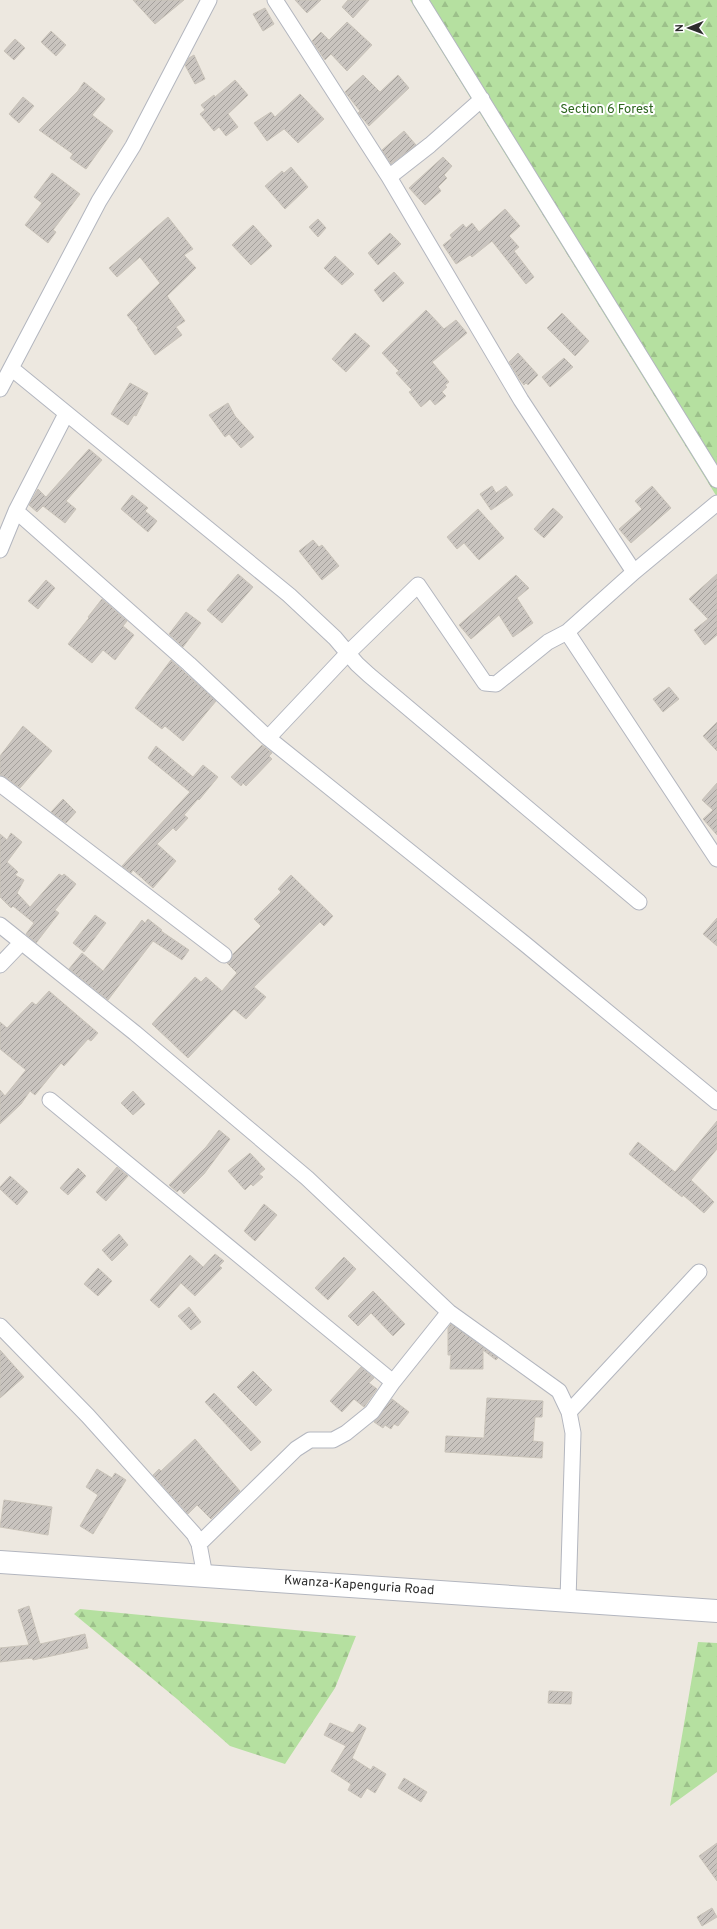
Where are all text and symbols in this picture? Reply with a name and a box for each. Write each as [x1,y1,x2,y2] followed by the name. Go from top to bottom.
[669,8,709,48] north arrow
[673,24,687,32] text: N
[560,102,654,118] park label: Section 6 Forest
[283,1573,435,1599] street label: Kwanza-Kapenguria Road

